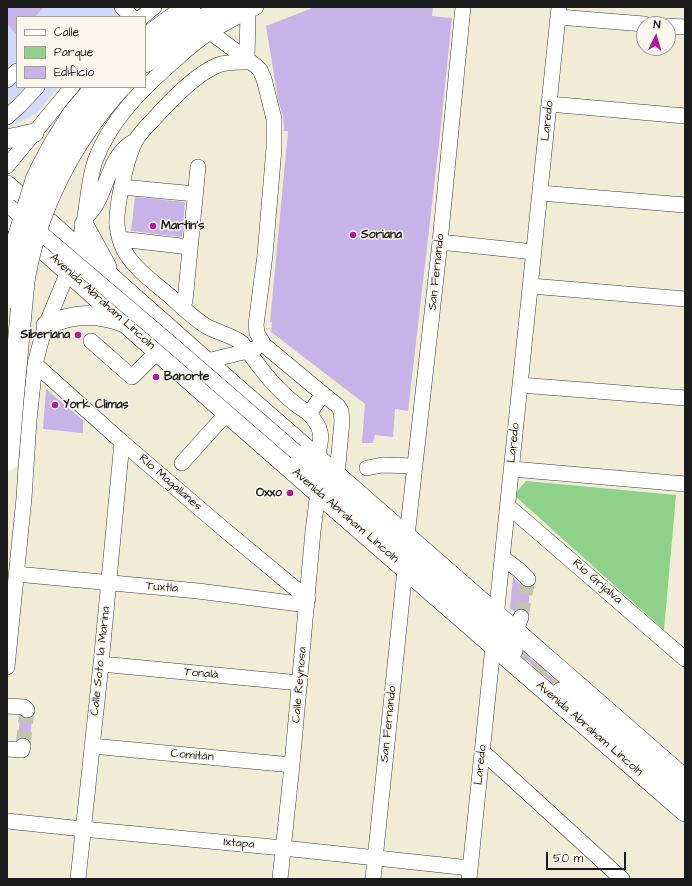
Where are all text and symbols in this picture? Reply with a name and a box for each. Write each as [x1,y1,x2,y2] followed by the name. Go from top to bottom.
[16,16,146,88] legend
[636,16,676,56] north arrow
[653,17,661,32] text: N
[54,24,79,41] text: Calle
[54,44,93,61] text: Parque
[54,64,94,81] text: Edificio
[539,100,557,142] street label: Laredo
[161,219,204,233] place label: Martin's
[148,221,158,231] marker: Martin's
[361,228,402,242] place label: Soriana
[348,230,358,240] marker: Soriana
[426,233,448,311] street label: San Fernando
[46,251,158,353] street label: Avenida Abraham Lincoln
[21,328,70,342] place label: Siberiana
[73,330,83,340] marker: Siberiana
[164,370,209,384] place label: Banorte
[151,372,161,382] marker: Banorte
[63,398,129,412] place label: York Climas
[50,400,60,410] marker: York Climas
[505,422,523,464] street label: Laredo
[136,452,204,514] street label: Río Magallanes
[289,466,401,566] street label: Avenida Abraham Lincoln
[256,486,282,500] place label: Oxxo
[285,488,295,498] marker: Oxxo
[569,557,625,607] street label: Río Grijalva
[145,579,179,597] street label: Tuxtla
[88,606,114,716] street label: Calle Soto la Marina
[290,646,310,724] street label: Calle Reynosa
[183,665,219,683] street label: Tonalá
[533,679,645,779] street label: Avenida Abraham Lincoln
[378,685,400,763] street label: San Fernando
[472,744,490,786] street label: Laredo
[170,747,214,765] street label: Comitán
[223,835,255,853] street label: Ixtapa
[548,844,628,870] scale bar
[553,850,583,867] text: 50 m

